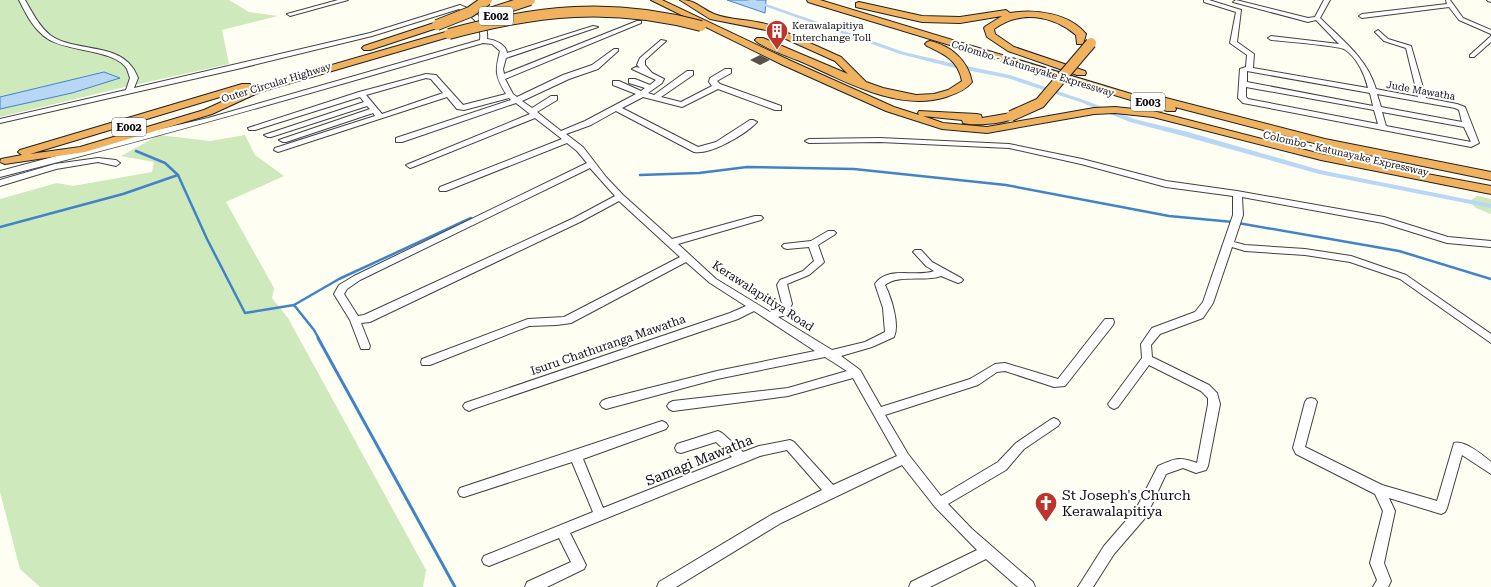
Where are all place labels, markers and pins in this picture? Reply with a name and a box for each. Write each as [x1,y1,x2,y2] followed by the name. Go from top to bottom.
[764,18,790,51] building icon: Kerawalapitiya Interchange Toll
[792,20,871,43] place label: Kerawalapitiya Interchange Toll
[1062,487,1191,519] place label: St Joseph's Church Kerawalapitiya
[1033,490,1059,523] church icon: St Joseph's Church Kerawalapitiya

